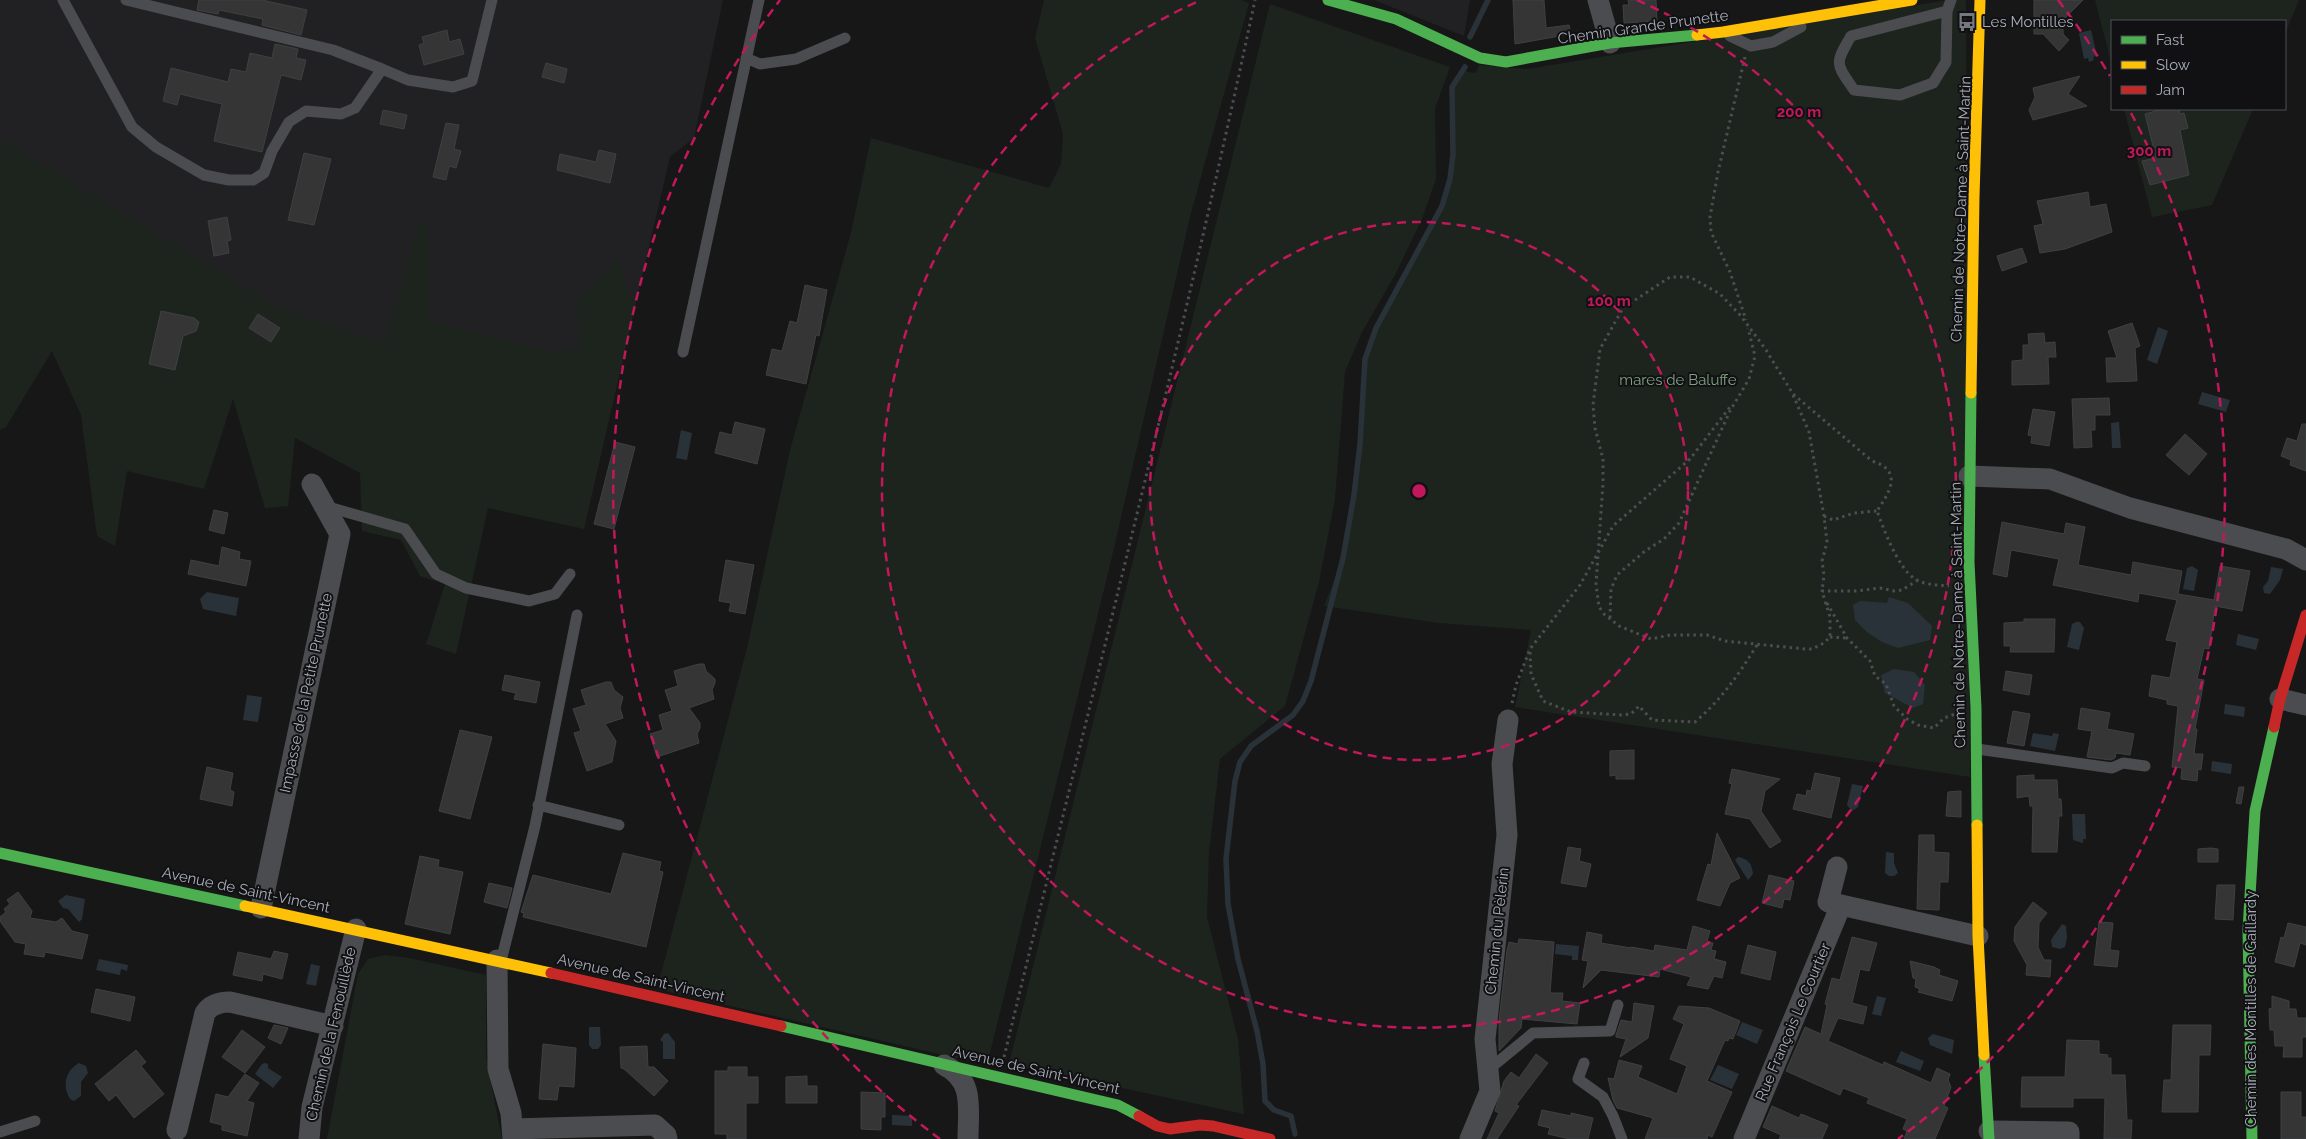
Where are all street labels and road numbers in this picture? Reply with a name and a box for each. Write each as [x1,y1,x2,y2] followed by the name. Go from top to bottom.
[1557,6,1730,48] street label: Chemin Grande Prunette
[1947,76,1975,342] street label: Chemin de Notre-Dame à Saint-Martin
[1947,482,1969,748] street label: Chemin de Notre-Dame à Saint-Martin
[276,591,336,794] street label: Impasse de la Petite Prunette
[160,863,332,917] street label: Avenue de Saint-Vincent
[1481,867,1513,995] street label: Chemin du Pèlerin
[2242,891,2260,1127] street label: Chemin des Montilles de Gaillardy
[1751,940,1835,1104] street label: Rue François Le Courtier
[302,945,360,1123] street label: Chemin de la Fenouillède
[556,950,726,1006] street label: Avenue de Saint-Vincent
[951,1042,1121,1098] street label: Avenue de Saint-Vincent

